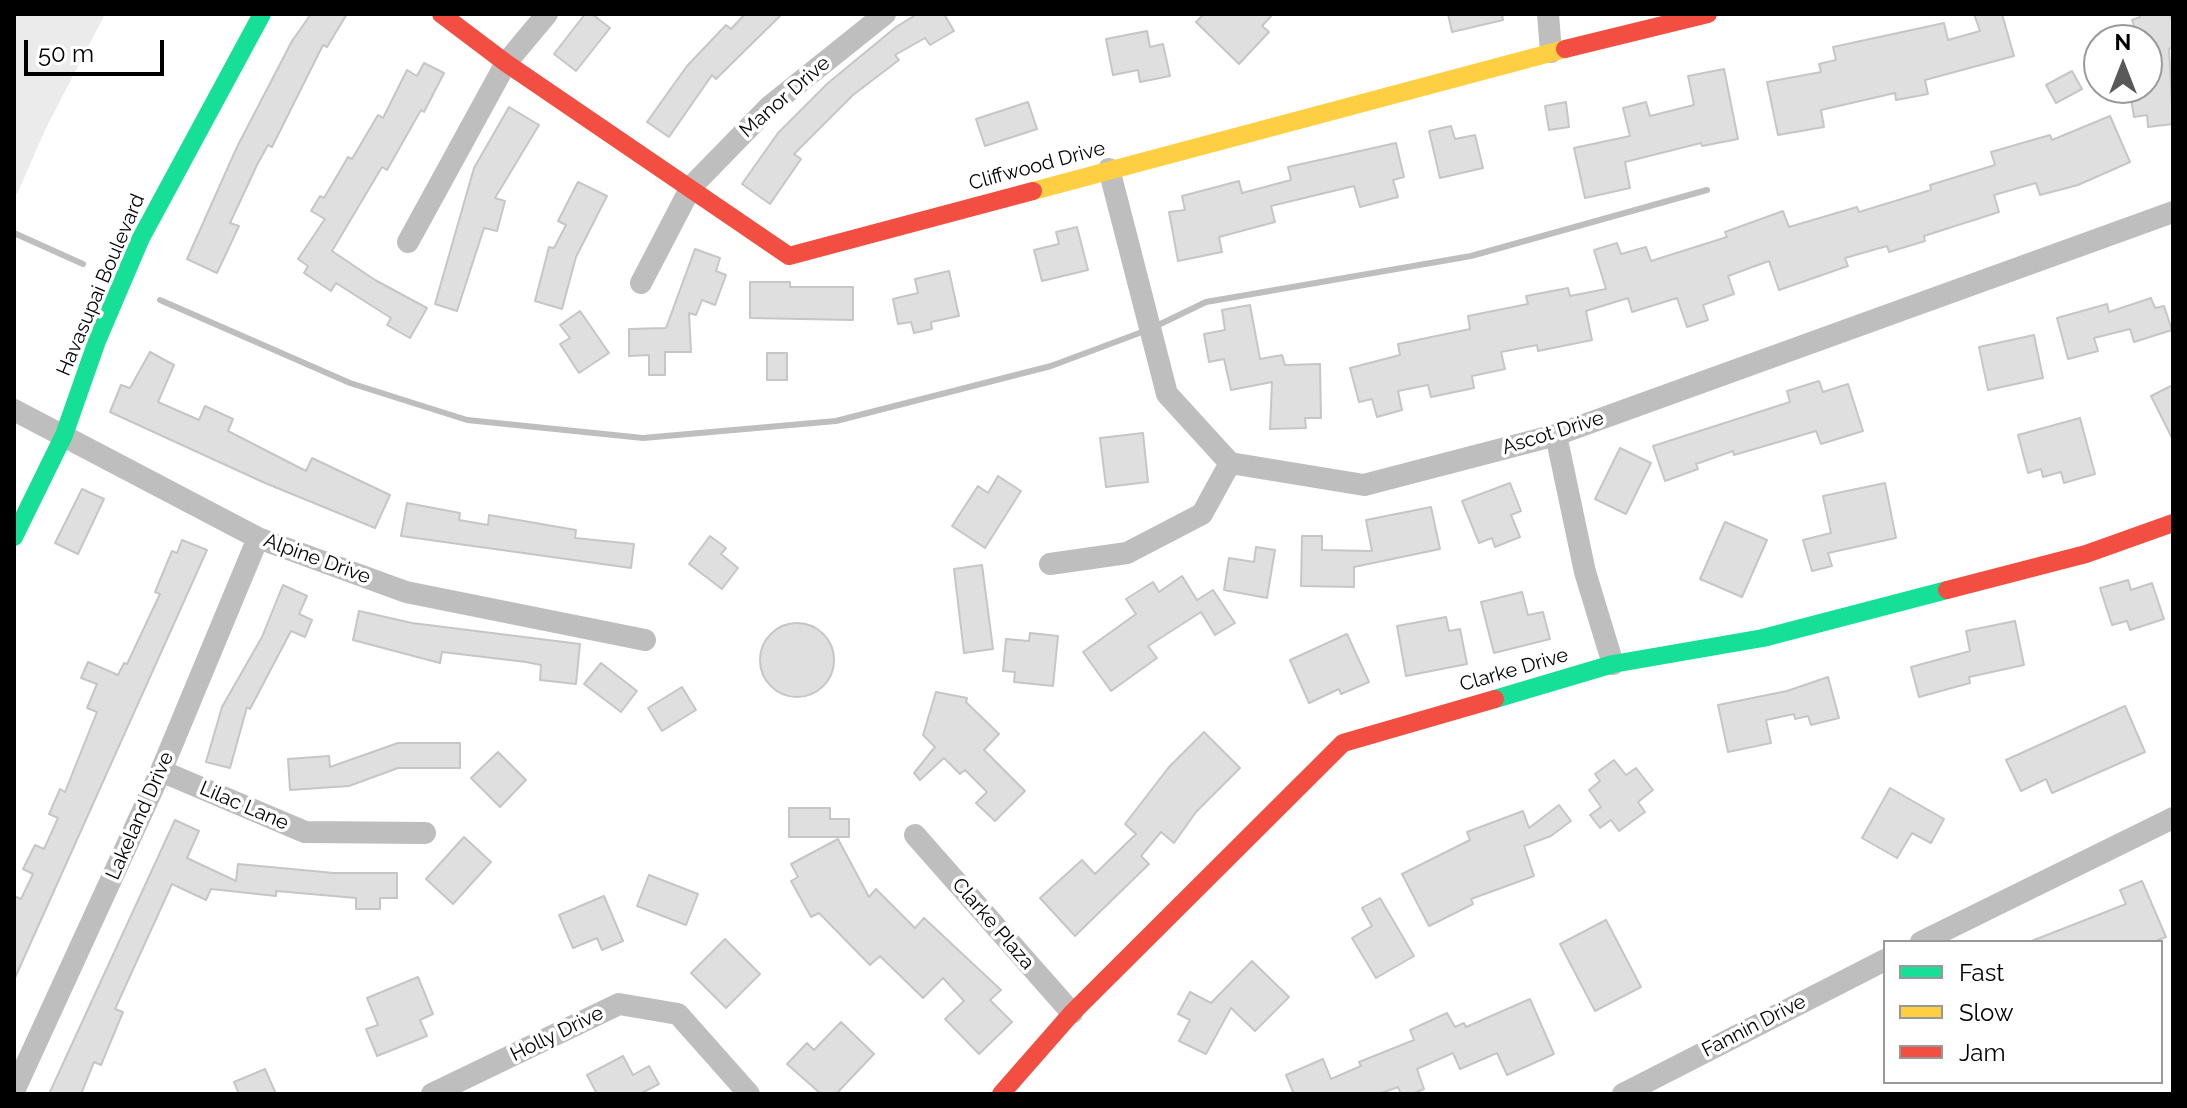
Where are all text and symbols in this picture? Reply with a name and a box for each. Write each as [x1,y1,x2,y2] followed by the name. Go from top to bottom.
[28,24,168,74] scale bar
[2083,24,2163,104] north arrow
[2115,29,2131,55] text: N
[38,39,94,68] text: 50 m
[735,51,835,143] street label: Manor Drive
[966,136,1108,196] street label: Cliffwood Drive
[52,190,150,380] street label: Havasupai Boulevard
[1499,406,1607,460] street label: Ascot Drive
[260,529,374,589] street label: Alpine Drive
[1457,643,1571,697] street label: Clarke Drive
[101,748,179,884] street label: Lakeland Drive
[196,777,292,835] street label: Lilac Lane
[947,873,1039,975] street label: Clarke Plaza
[1883,940,2163,1084] legend
[1959,958,2004,987] text: Fast
[1698,990,1810,1062] street label: Fannin Drive
[1959,998,2013,1027] text: Slow
[506,1001,608,1067] street label: Holly Drive
[1959,1038,2005,1067] text: Jam

